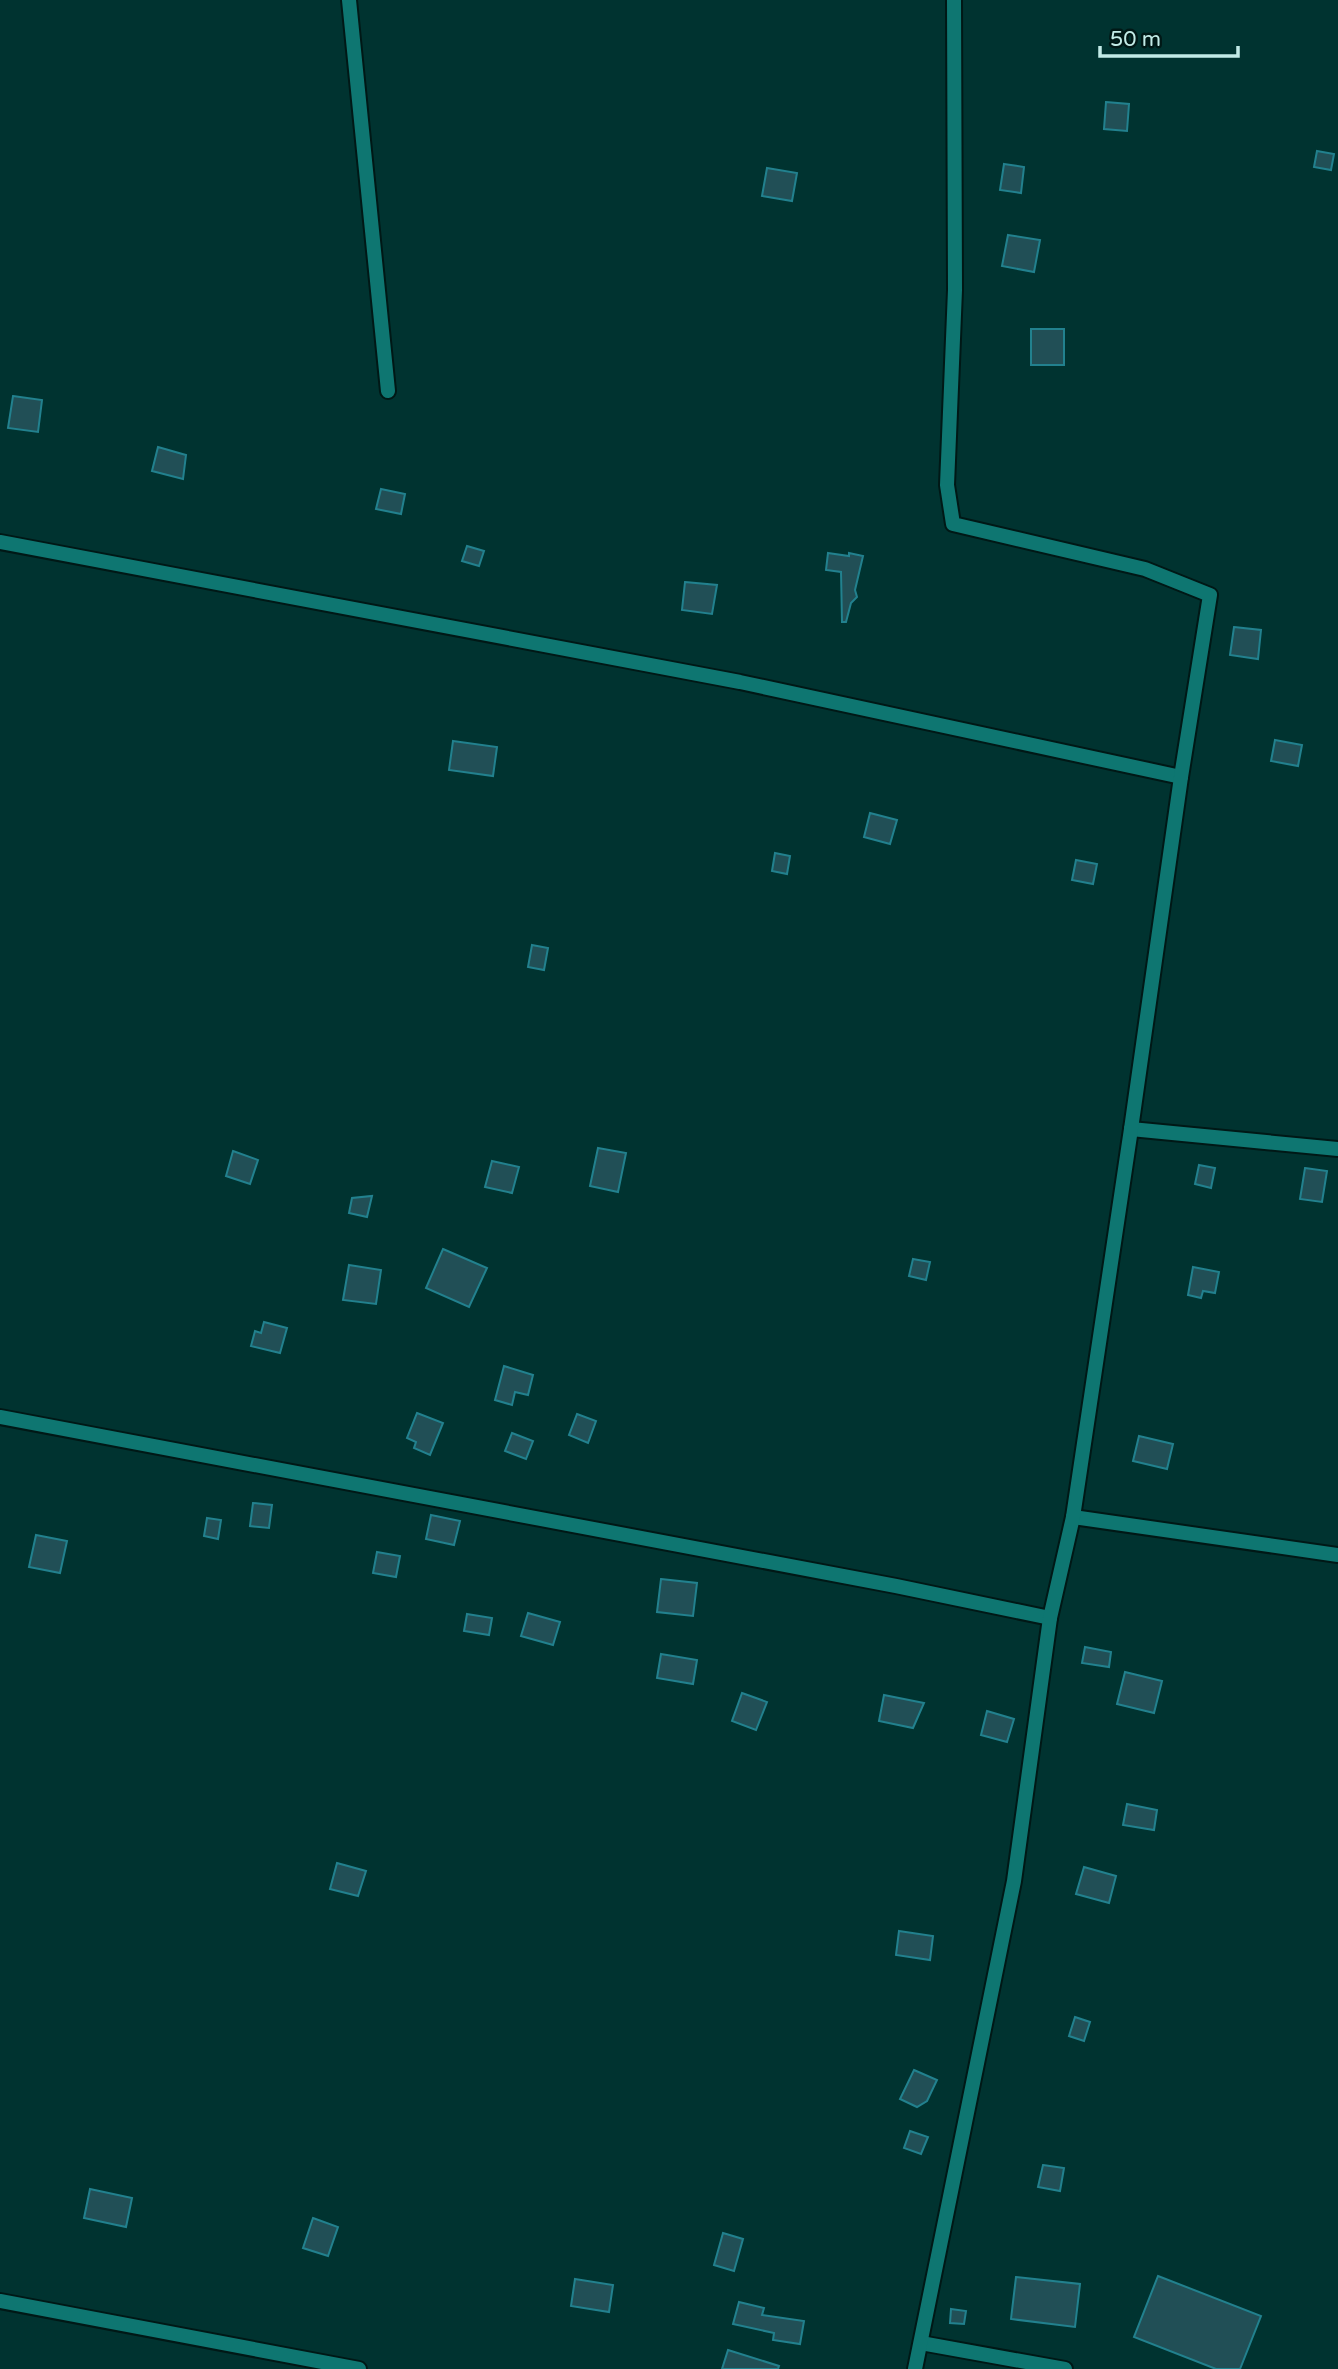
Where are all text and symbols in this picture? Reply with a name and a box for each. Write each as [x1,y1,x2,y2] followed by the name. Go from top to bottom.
[1100,14,1238,58] scale bar
[1110,27,1161,52] text: 50 m

